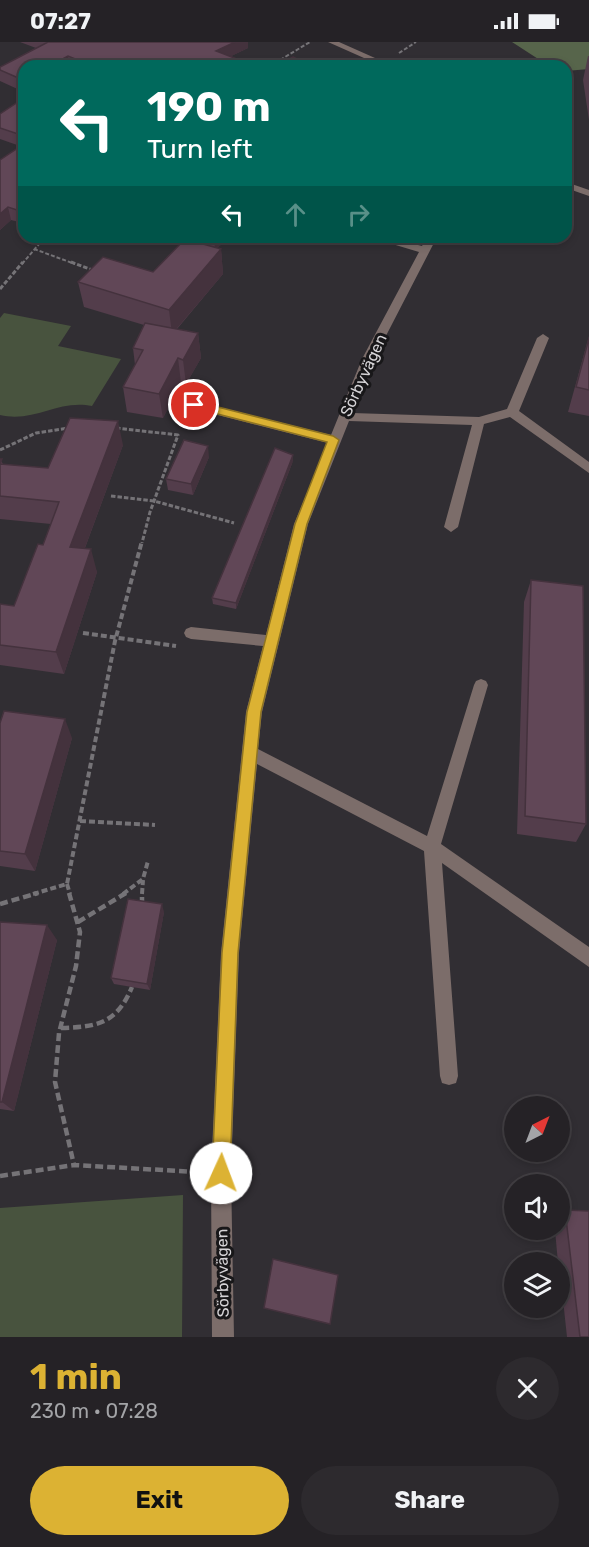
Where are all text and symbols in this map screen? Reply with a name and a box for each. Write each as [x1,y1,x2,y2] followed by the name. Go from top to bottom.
[30,8,91,35] text: 07:27
[147,82,271,132] text: 190 m
[48,84,126,162] icon: left
[147,133,252,165] text: Turn left
[216,198,249,231] icon: left
[279,198,312,231] icon: ahead
[342,198,375,231] icon: right
[336,331,391,419] street label: Sörbyvägen
[168,379,219,430] pin
[177,388,210,421] icon: arrive
[504,1096,570,1162] north arrow
[504,1096,570,1318] map controls
[189,1141,253,1205] position arrow
[504,1174,570,1240] button: sound
[212,1228,233,1318] street label: Sörbyvägen
[504,1252,570,1318] button: layers
[30,1355,122,1398] text: 1 min
[496,1357,559,1420] button: close
[30,1399,158,1423] text: 230 m · 07:28
[30,1466,289,1535] button: Exit
[301,1466,559,1535] button: Share

